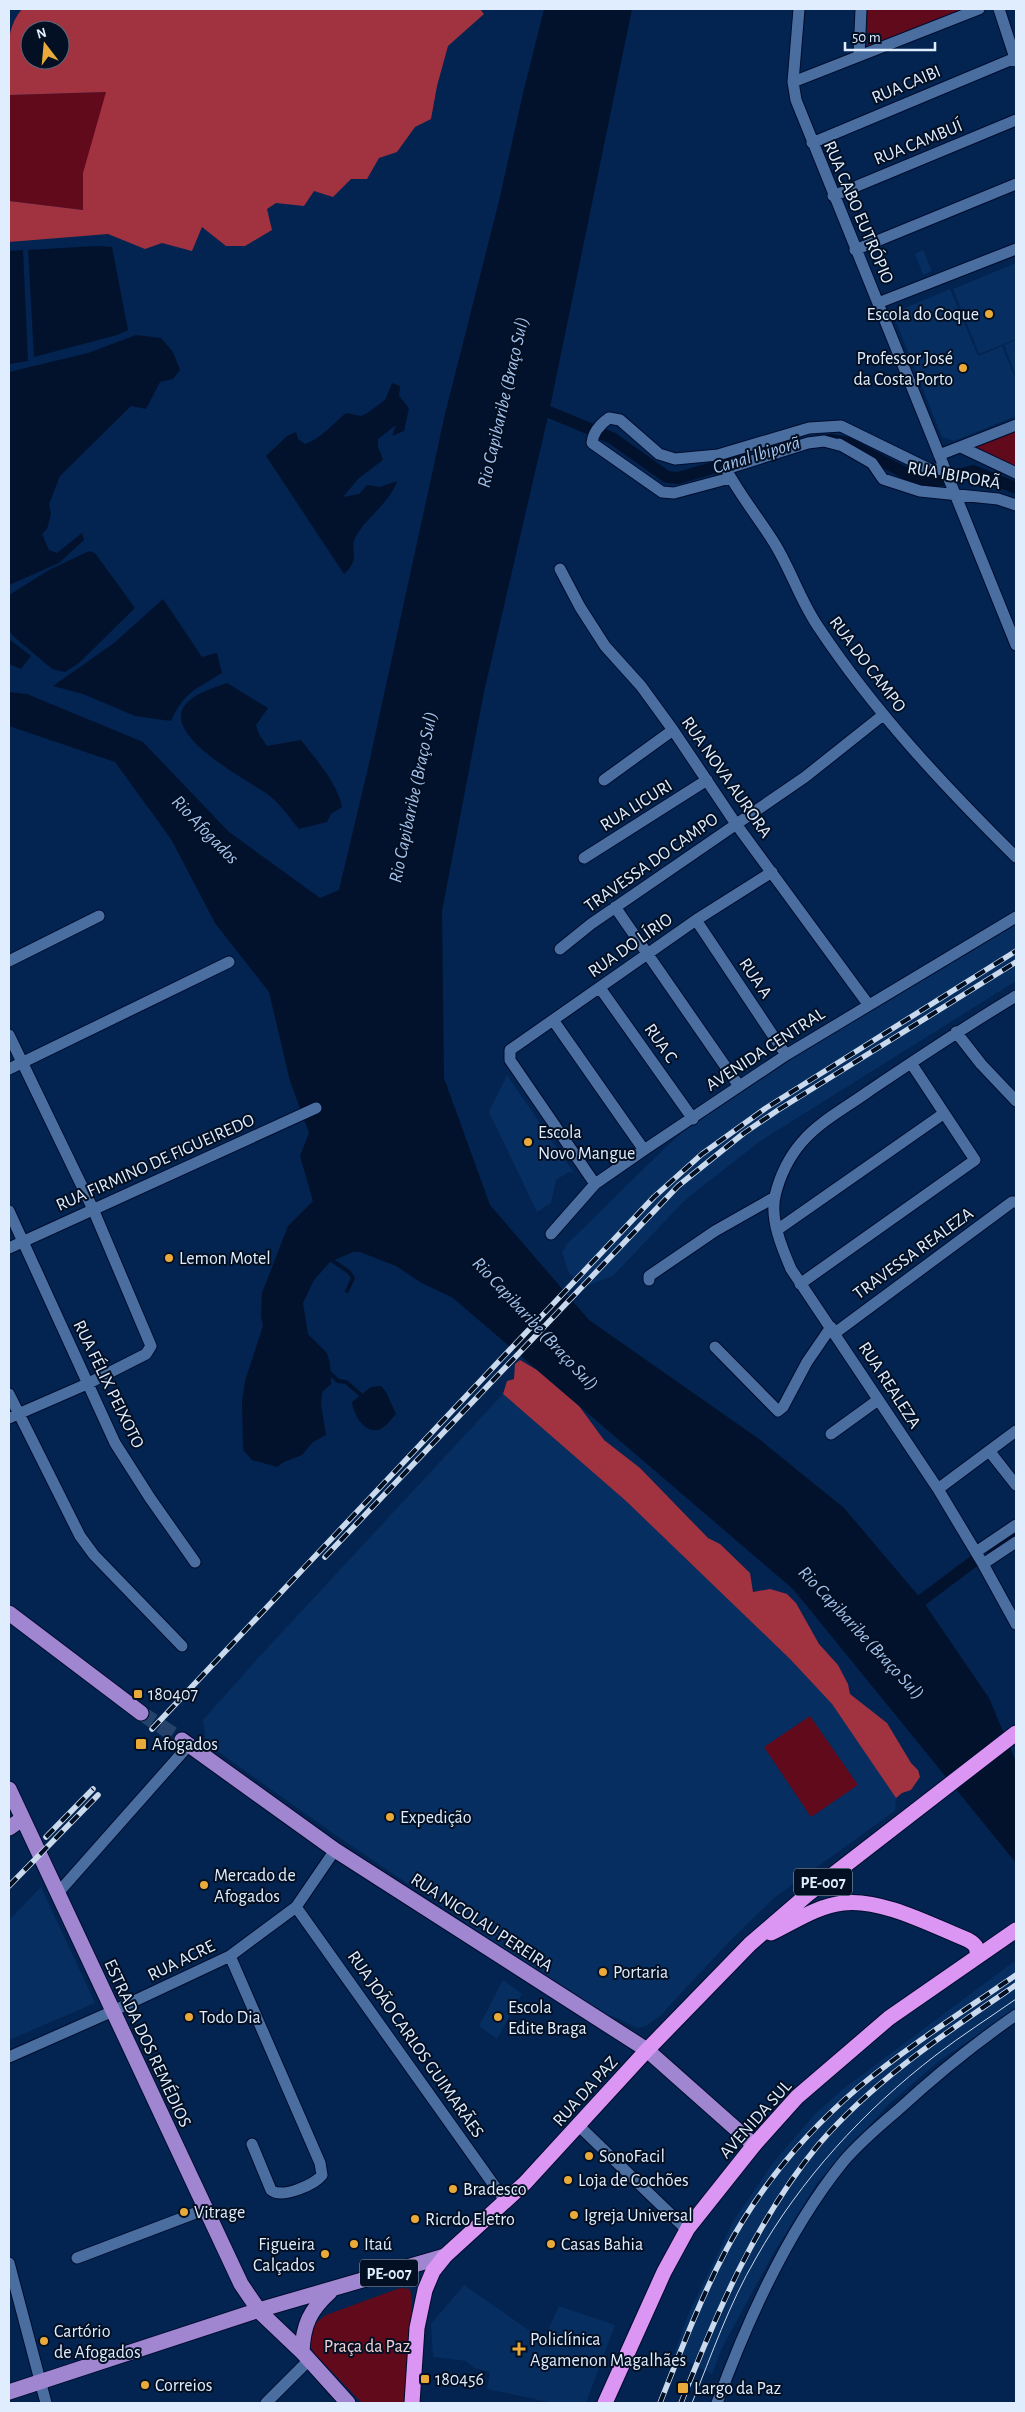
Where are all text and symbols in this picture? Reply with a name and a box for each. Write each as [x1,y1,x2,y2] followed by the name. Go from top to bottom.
[20,20,70,70] north arrow
[845,20,935,52] scale bar
[35,25,48,42] text: N
[852,30,881,45] text: 50 m
[869,62,944,107] street label: RUA CAIBI
[870,114,965,169] street label: RUA CAMBUÍ
[820,137,899,286] street label: RUA CABO EUTRÓPIO
[867,306,979,324] place label: Escola do Coque
[983,308,995,320] marker: Escola do Coque
[475,315,532,490] water label: Rio Capibaribe (Braço Sul)
[853,350,953,389] place label: Professor José da Costa Porto
[957,362,969,374] marker: Professor José da Costa Porto
[711,433,803,478] water label: Canal Ibiporã
[906,456,1003,493] street label: RUA IBIPORÃ
[825,613,909,716] street label: RUA DO CAMPO
[386,710,441,885] water label: Rio Capibaribe (Braço Sul)
[678,714,775,842] street label: RUA NOVA AURORA
[597,777,676,835] street label: RUA LICURI
[168,792,242,868] water label: Rio Afogados
[581,810,722,916] street label: TRAVESSA DO CAMPO
[583,908,676,981] street label: RUA DO LÍRIO
[735,955,775,1002] street label: RUA A
[703,1005,829,1095] street label: AVENIDA CENTRAL
[640,1021,680,1066] street label: RUA C
[54,1111,257,1215] street label: RUA FIRMINO DE FIGUEIREDO
[538,1124,635,1163] place label: Escola Novo Mangue
[522,1136,534,1148] marker: Escola Novo Mangue
[850,1204,977,1303] street label: TRAVESSA REALEZA
[179,1250,271,1268] place label: Lemon Motel
[163,1252,175,1264] marker: Lemon Motel
[468,1254,601,1394] water label: Rio Capibaribe (Braço Sul)
[69,1316,150,1451] street label: RUA FÉLIX PEIXOTO
[855,1339,924,1433] street label: RUA REALEZA
[794,1563,927,1703] water label: Rio Capibaribe (Braço Sul)
[148,1686,198,1704] place label: 180407
[132,1688,144,1700] marker: 180407
[152,1736,218,1754] place label: Afogados
[134,1737,148,1751] marker: Afogados
[400,1809,472,1827] place label: Expedição
[384,1811,396,1823] marker: Expedição
[214,1867,296,1906] place label: Mercado de Afogados
[794,1868,852,1895] road number: PE-007
[407,1870,556,1976] street label: RUA NICOLAU PEREIRA
[198,1879,210,1891] marker: Mercado de Afogados
[145,1937,218,1985] street label: RUA ACRE
[344,1946,489,2141] street label: RUA JOÃO CARLOS GUIMARÃES
[100,1955,197,2130] street label: ESTRADA DOS REMÉDIOS
[613,1964,668,1982] place label: Portaria
[597,1966,609,1978] marker: Portaria
[508,1999,587,2038] place label: Escola Edite Braga
[199,2009,261,2027] place label: Todo Dia
[183,2011,195,2023] marker: Todo Dia
[492,2011,504,2023] marker: Escola Edite Braga
[550,2053,622,2130] street label: RUA DA PAZ
[716,2077,796,2162] street label: AVENIDA SUL
[599,2148,665,2166] place label: SonoFacil
[583,2150,595,2162] marker: SonoFacil
[578,2172,689,2190] place label: Loja de Cochões
[562,2174,574,2186] marker: Loja de Cochões
[463,2181,527,2199] place label: Bradesco
[447,2183,459,2195] marker: Bradesco
[194,2204,245,2222] place label: Vitrage
[178,2206,190,2218] marker: Vitrage
[584,2207,693,2225] place label: Igreja Universal
[568,2209,580,2221] marker: Igreja Universal
[425,2211,515,2229] place label: Ricrdo Eletro
[409,2213,421,2225] marker: Ricrdo Eletro
[253,2236,315,2275] place label: Figueira Calçados
[364,2236,392,2254] place label: Itaú
[561,2236,643,2254] place label: Casas Bahia
[348,2238,360,2250] marker: Itaú
[545,2238,557,2250] marker: Casas Bahia
[319,2248,331,2260] marker: Figueira Calçados
[360,2260,418,2286] road number: PE-007
[54,2323,141,2362] place label: Cartório de Afogados
[530,2331,686,2370] place label: Policlínica Agamenon Magalhães
[38,2335,50,2347] marker: Cartório de Afogados
[324,2338,410,2356] park label: Praça da Paz
[512,2342,526,2356] marker: Policlínica Agamenon Magalhães
[435,2371,484,2389] place label: 180456
[419,2373,431,2385] marker: 180456
[155,2377,212,2395] place label: Correios
[139,2379,151,2391] marker: Correios
[694,2380,781,2398] place label: Largo da Paz
[676,2381,690,2395] marker: Largo da Paz

